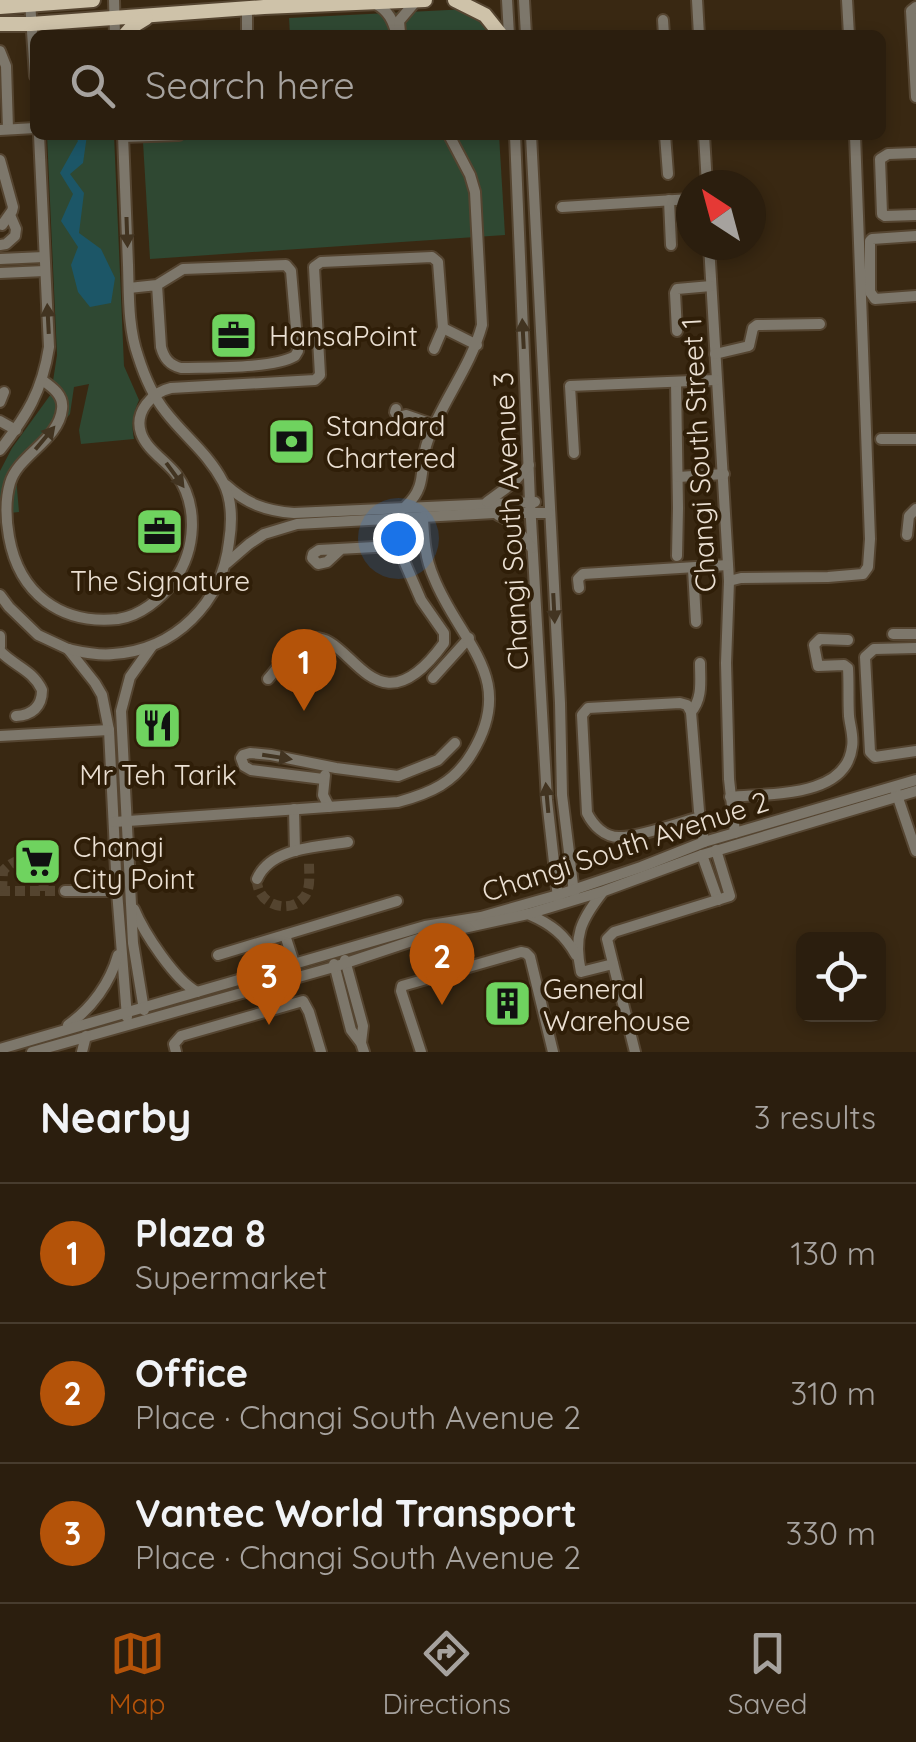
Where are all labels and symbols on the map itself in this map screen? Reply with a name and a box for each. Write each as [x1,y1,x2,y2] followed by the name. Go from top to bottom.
[676,170,766,260] north arrow
[119,217,135,249] one-way arrow
[40,302,56,334] one-way arrow
[208,309,260,361] office icon: HansaPoint
[673,317,723,593] street label: Changi South Street 1
[269,318,418,353] place label: HansaPoint
[515,318,531,350] one-way arrow
[485,371,535,671] street label: Changi South Avenue 3
[326,408,456,475] place label: Standard Chartered
[265,415,317,467] bank icon: Standard Chartered
[34,425,55,450] one-way arrow
[165,462,184,488] one-way arrow
[134,506,186,558] office icon: The Signature
[373,513,424,564] your location
[70,563,250,598] place label: The Signature
[546,593,562,625] one-way arrow
[272,628,336,711] pin: 1
[132,700,184,752] restaurant icon: Mr Teh Tarik
[262,750,294,765] one-way arrow
[79,757,237,792] place label: Mr Teh Tarik
[539,781,555,813] one-way arrow
[477,783,773,909] street label: Changi South Avenue 2
[73,829,195,896] place label: Changi City Point
[12,836,64,888] supermarket icon: Changi City Point
[410,922,474,1005] pin: 2
[236,942,302,1025] pin: 3
[543,971,690,1038] place label: General Warehouse
[482,978,534,1030] building icon: General Warehouse

